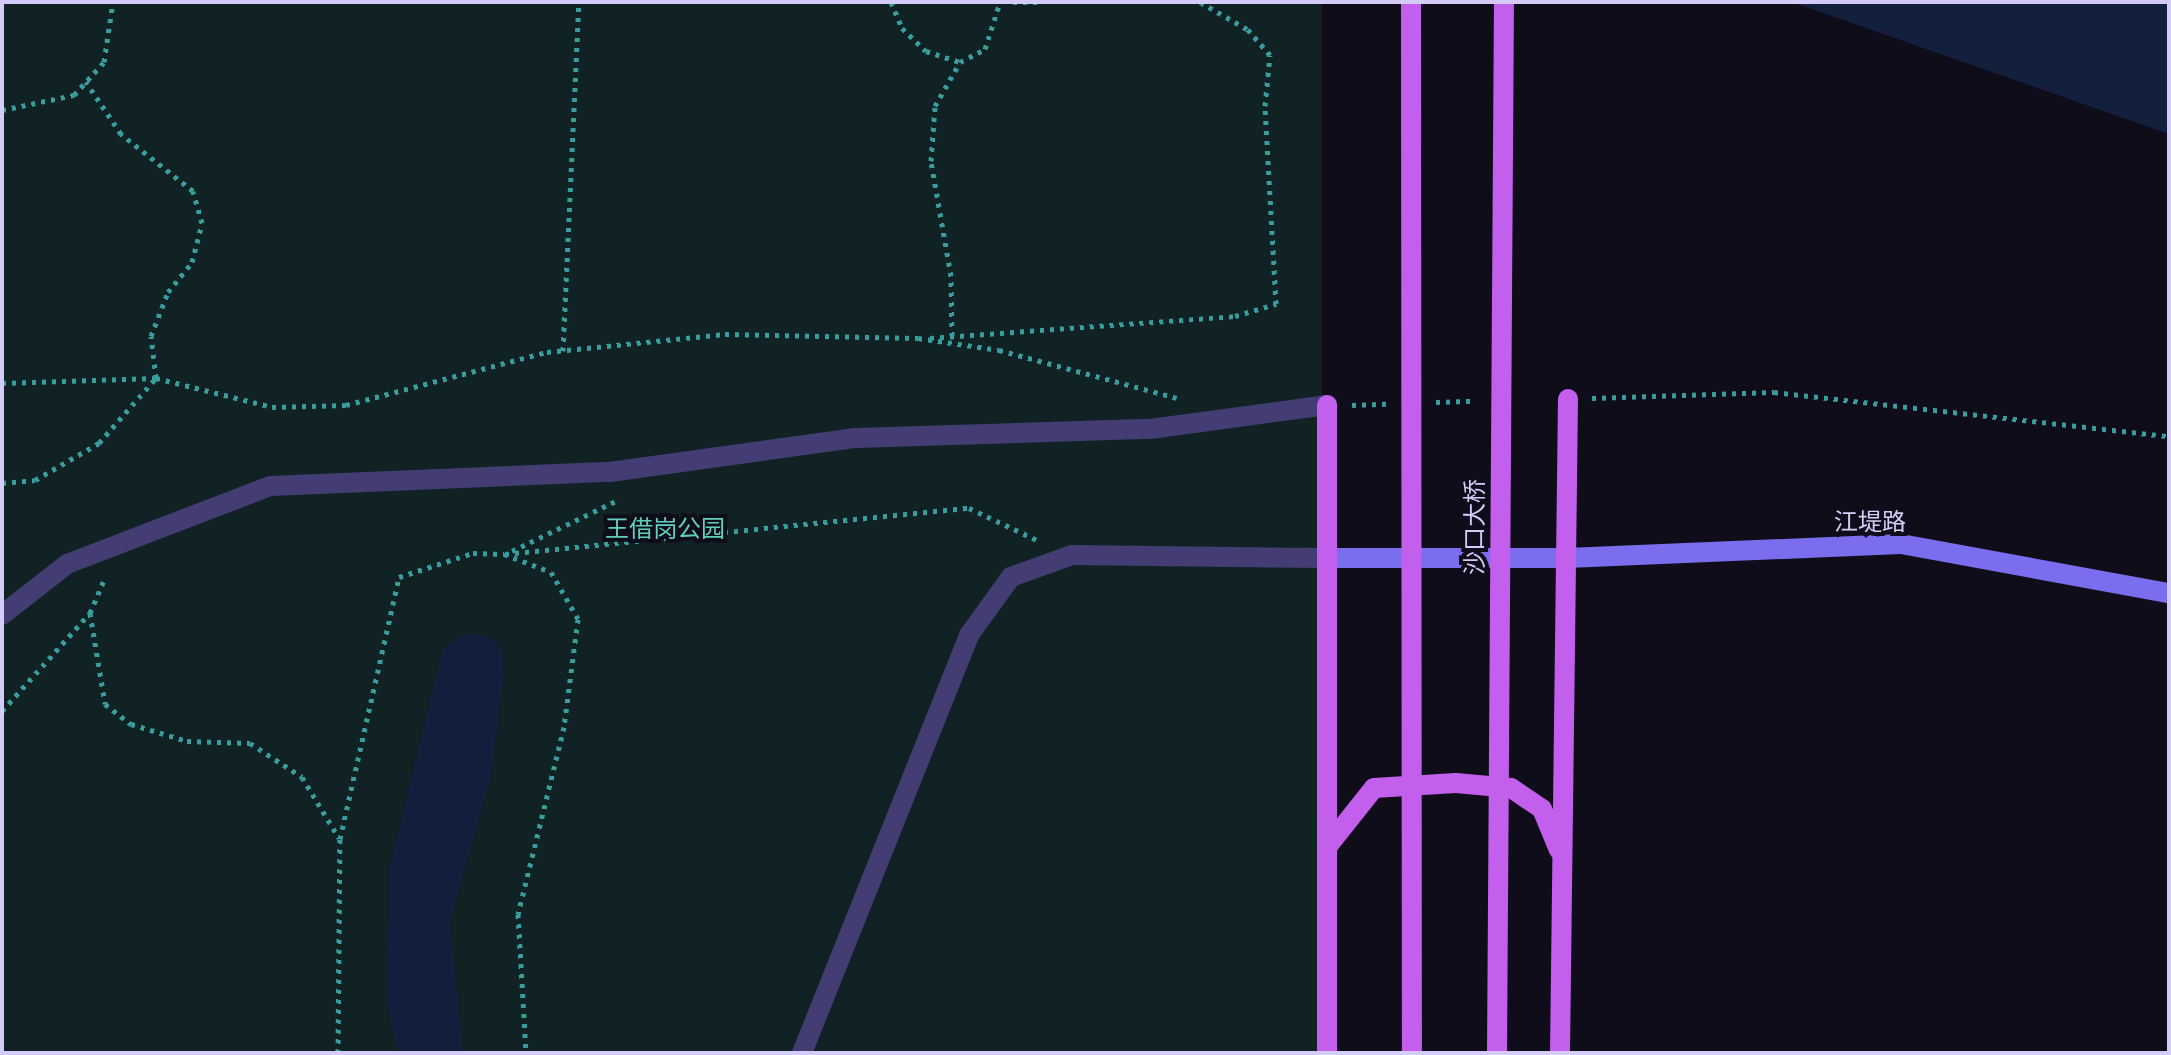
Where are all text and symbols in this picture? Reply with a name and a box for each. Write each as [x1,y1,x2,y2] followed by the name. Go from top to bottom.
[1460,479,1488,575] street label: 沙口大桥
[1834,507,1906,535] street label: 江堤路
[605,514,725,542] park label: 王借岗公园

